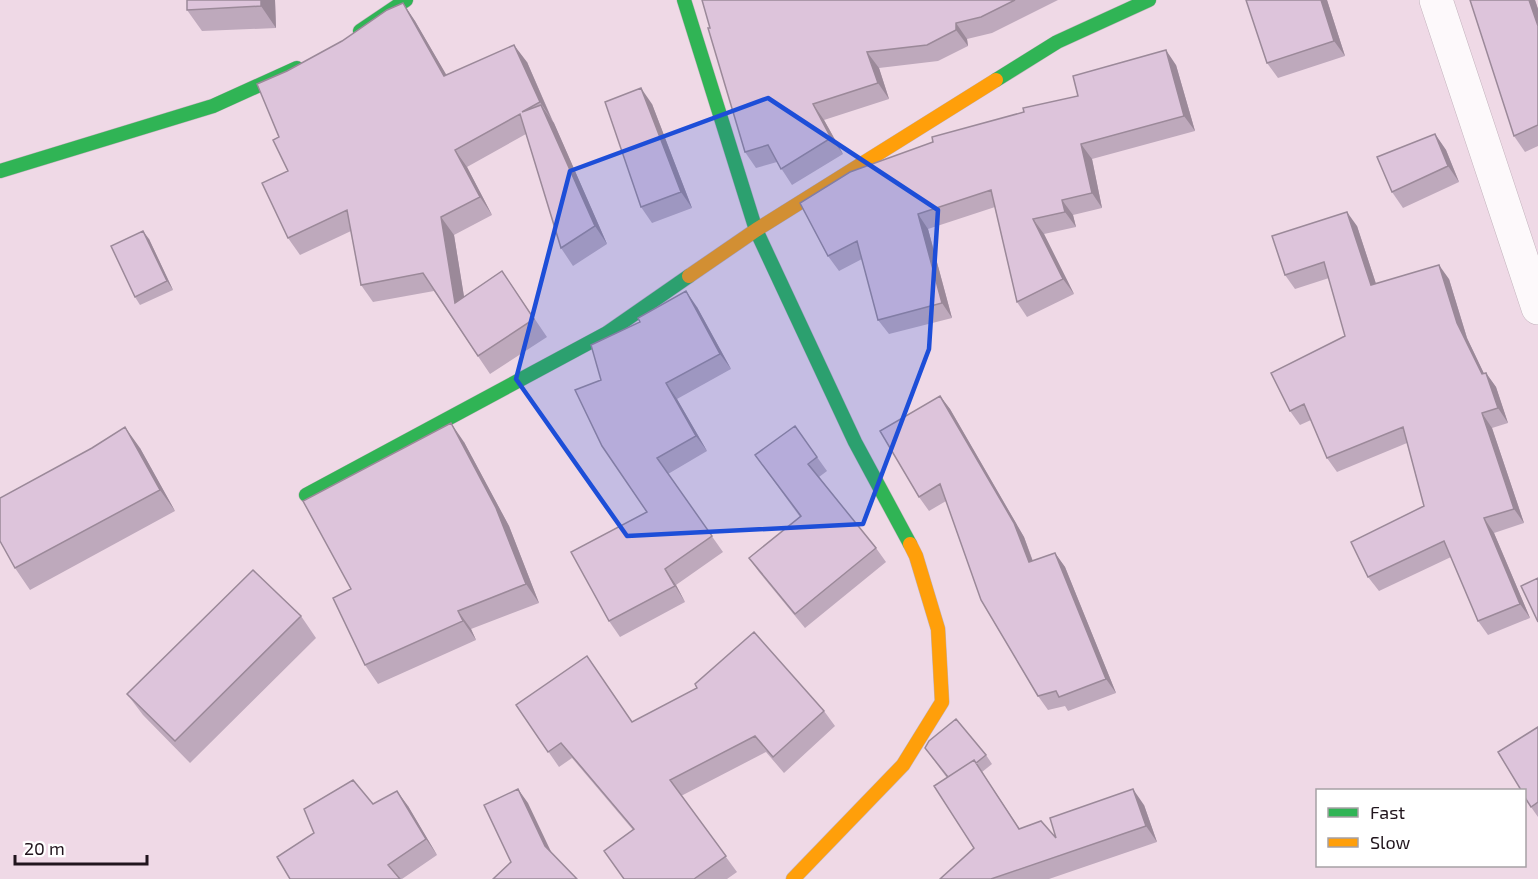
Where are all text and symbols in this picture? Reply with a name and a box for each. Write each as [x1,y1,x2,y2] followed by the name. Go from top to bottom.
[1316,789,1526,867] legend
[1370,801,1405,823] text: Fast
[15,828,147,866] scale bar
[1370,831,1411,853] text: Slow
[24,837,65,859] text: 20 m

